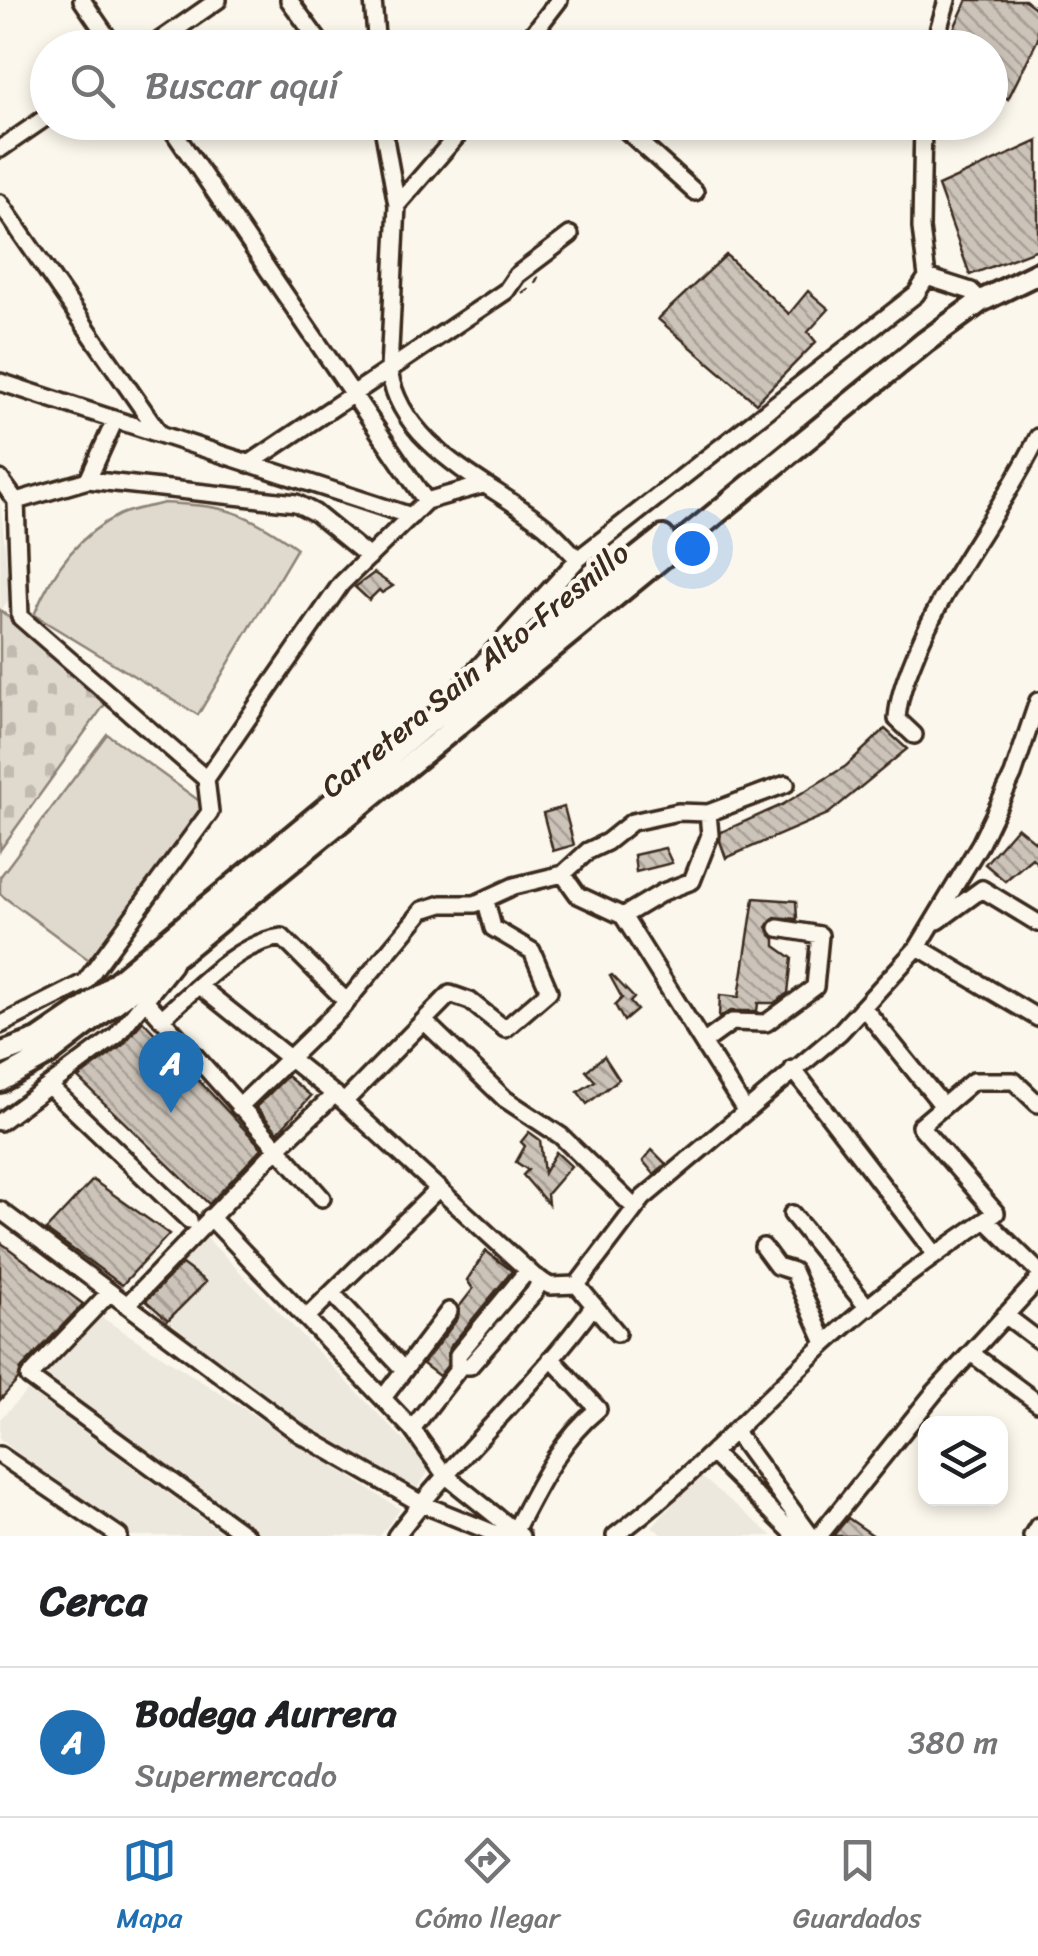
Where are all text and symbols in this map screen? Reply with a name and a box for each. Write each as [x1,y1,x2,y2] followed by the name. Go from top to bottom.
[30,30,1008,140] search box
[145,52,339,119] text: Buscar aquí
[65,58,120,113] icon: search
[667,523,718,574] your location
[308,528,642,812] street label: Carretera Sain Alto-Fresnillo
[138,1030,204,1113] pin: A
[918,1416,1008,1506] map controls
[918,1416,1008,1506] button: layers
[40,1564,147,1638] text: Cerca
[135,1680,397,1747] text: Bodega Aurrera
[62,1714,83,1771] text: A
[908,1714,998,1771] text: 380 m
[135,1747,337,1804] text: Supermercado
[116,1833,182,1942] tab: Mapa
[415,1833,560,1942] tab: Cómo llegar
[793,1833,922,1942] tab: Guardados

